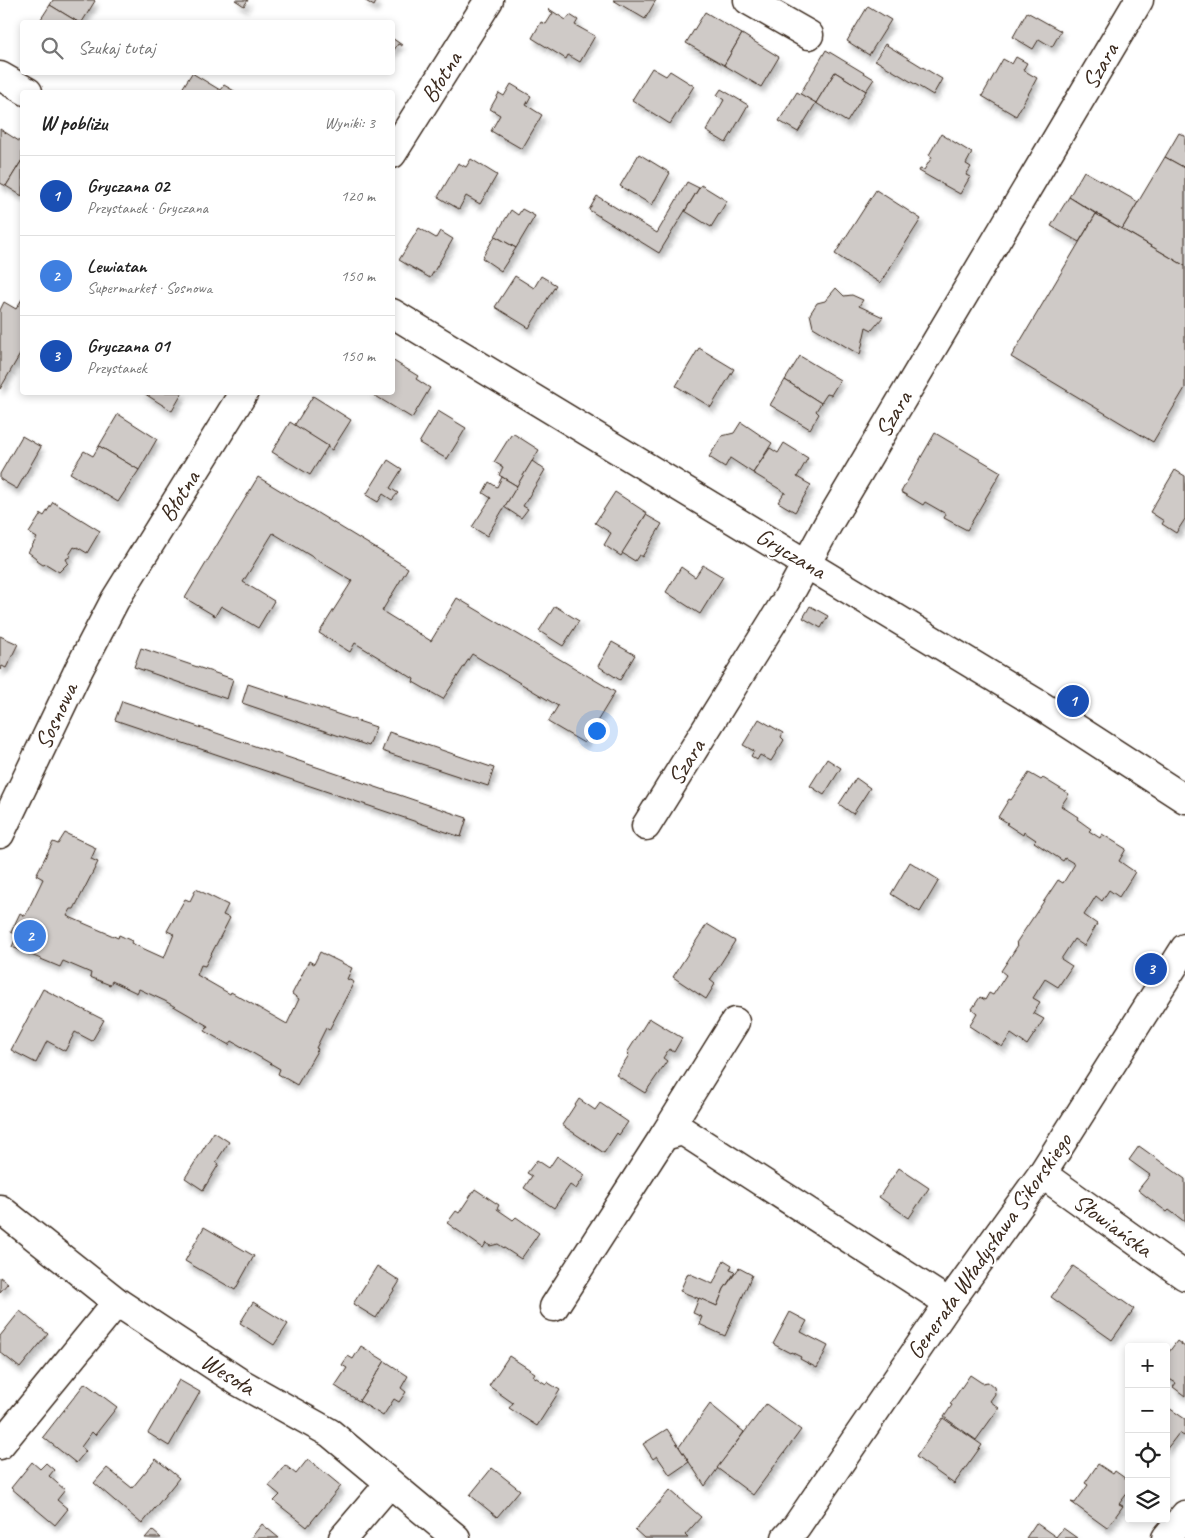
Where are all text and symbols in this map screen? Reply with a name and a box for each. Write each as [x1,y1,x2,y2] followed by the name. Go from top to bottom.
[20,20,395,75] search box
[38,34,66,62] icon: search
[78,36,155,60] text: Szukaj tutaj
[1075,36,1126,94] street label: Szara
[414,45,469,108] street label: Błotna
[40,110,107,136] text: W pobliżu
[324,113,375,133] text: Wyniki: 3
[87,174,170,198] text: Gryczana 02
[52,186,60,206] text: 1
[341,186,375,206] text: 120 m
[87,198,208,218] text: Przystanek · Gryczana
[87,254,146,278] text: Lewiatan
[52,266,60,286] text: 2
[341,266,375,286] text: 150 m
[87,278,212,298] text: Supermarket · Sosnowa
[87,334,170,358] text: Gryczana 01
[52,346,60,366] text: 3
[341,346,375,366] text: 150 m
[87,358,147,378] text: Przystanek
[868,384,919,442] street label: Szara
[152,464,207,527] street label: Błotna
[751,521,832,586] street label: Gryczana
[28,676,85,754] street label: Sosnowa
[1057,682,1089,720] pin: 1
[584,718,610,744] your location
[660,732,712,791] street label: Szara
[14,917,46,955] pin: 2
[1135,950,1167,988] pin: 3
[900,1126,1079,1365] street label: Generała Władysława Sikorskiego
[1068,1186,1160,1265] street label: Słowiańska
[1125,1343,1170,1523] map controls
[1125,1343,1170,1388] button: +
[196,1346,262,1403] street label: Wesoła
[1125,1388,1170,1433] button: −
[1125,1433,1170,1478] button: locate
[1125,1478,1170,1523] button: layers

